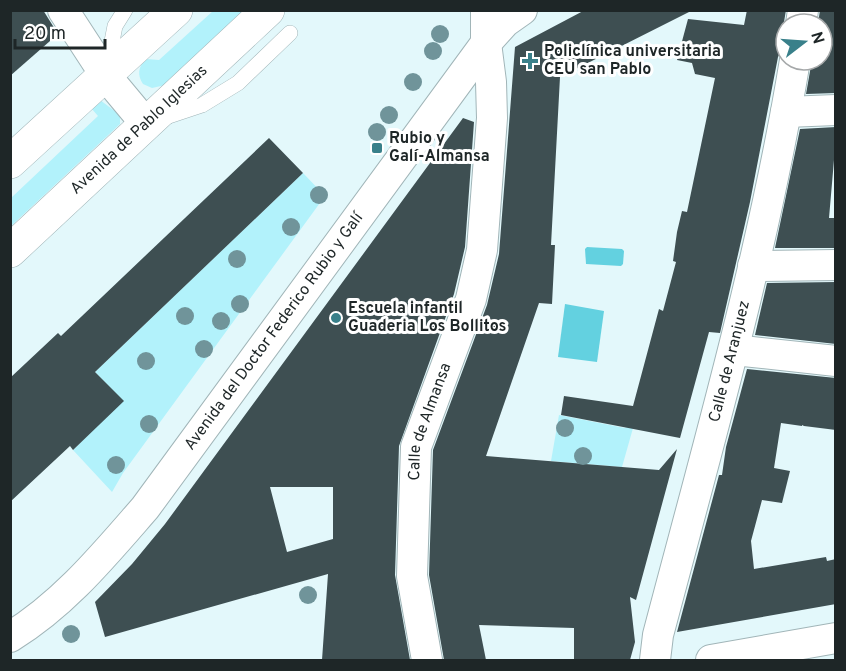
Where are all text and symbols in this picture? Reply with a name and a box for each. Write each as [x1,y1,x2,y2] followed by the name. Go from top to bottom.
[15,12,105,50] scale bar
[774,12,834,72] north arrow
[24,23,66,46] text: 20 m
[805,30,828,47] text: N
[544,42,721,80] place label: Policlínica universitaria CEU san Pablo
[521,52,539,70] marker: Policlínica universitaria CEU san Pablo
[67,61,212,199] street label: Avenida de Pablo Iglesias
[389,129,490,167] place label: Rubio y Galí-Almansa
[370,141,384,155] marker: Rubio y Galí-Almansa
[180,207,369,455] street label: Avenida del Doctor Federico Rubio y Galí
[348,299,507,337] place label: Escuela infantil Guaderia Los Bollitos
[705,299,755,425] street label: Calle de Aranjuez
[329,311,343,325] marker: Escuela infantil Guaderia Los Bollitos
[405,360,456,481] street label: Calle de Almansa

